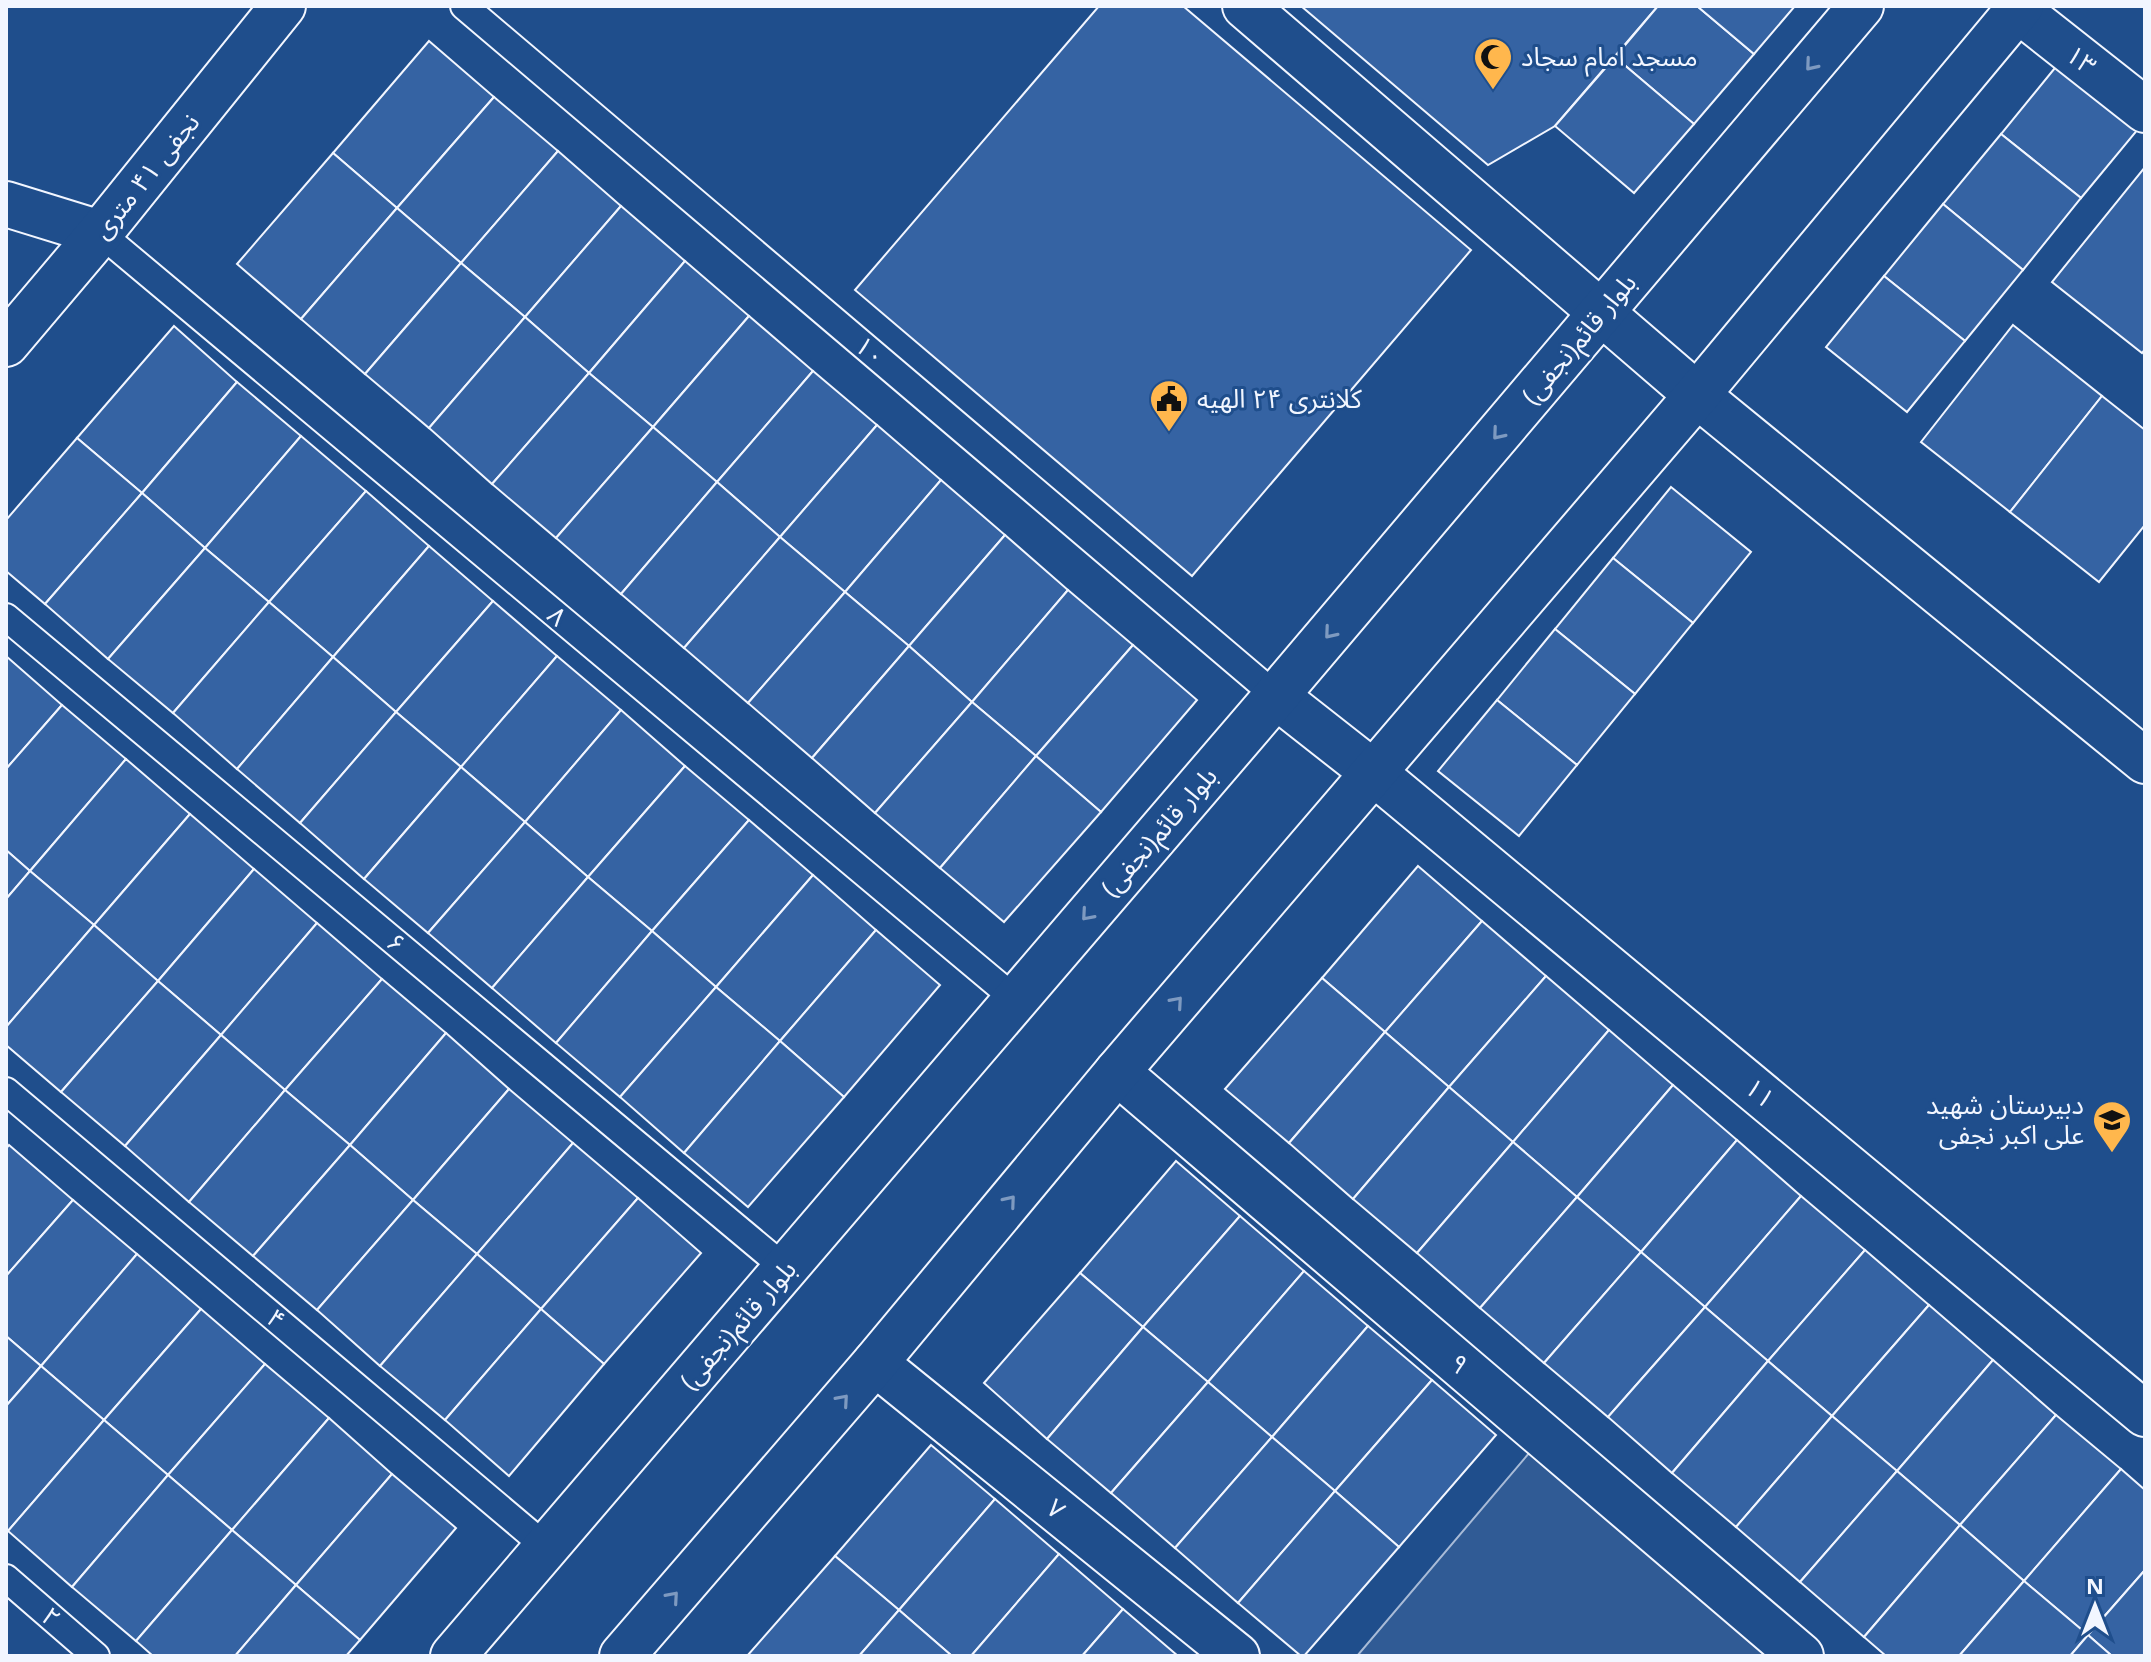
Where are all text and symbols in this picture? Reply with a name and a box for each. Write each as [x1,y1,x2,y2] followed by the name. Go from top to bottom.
[1472,36,1514,91] mosque icon: مسجد امام سجاد
[2059,36,2104,83] street label: ۱۳
[1521,38,1698,77] place label: مسجد امام سجاد
[1806,56,1821,71] one-way arrow
[83,105,207,246] street label: نجفی ۴۱ متری
[1513,265,1646,414] street label: بلوار قائم(نجفی)
[848,327,894,374] street label: ۱۰
[1148,378,1190,433] public building icon: کلانتری ۲۴ الهیه
[1197,380,1362,416] place label: کلانتری ۲۴ الهیه
[1493,425,1508,440] one-way arrow
[540,597,575,634] street label: ۸
[1325,624,1340,638] one-way arrow
[1092,759,1227,906] street label: بلوار قائم(نجفی)
[1083,906,1097,921] one-way arrow
[379,924,414,961] street label: ۶
[1167,996,1182,1011] one-way arrow
[1738,1069,1784,1116] street label: ۱۱
[1926,1086,2084,1152] place label: دبیرستان شهید علی اکبر نجفی
[2091,1099,2133,1154] school or university icon: دبیرستان شهید علی اکبر نجفی
[1000,1195,1015,1210] one-way arrow
[671,1252,806,1399] street label: بلوار قائم(نجفی)
[259,1300,294,1337] street label: ۴
[1442,1345,1477,1382] street label: ۹
[833,1395,848,1410] one-way arrow
[1040,1490,1074,1527] street label: ۷
[2055,1566,2135,1646] north arrow
[2086,1570,2104,1600] text: N
[664,1592,678,1606] one-way arrow
[34,1598,69,1635] street label: ۲

